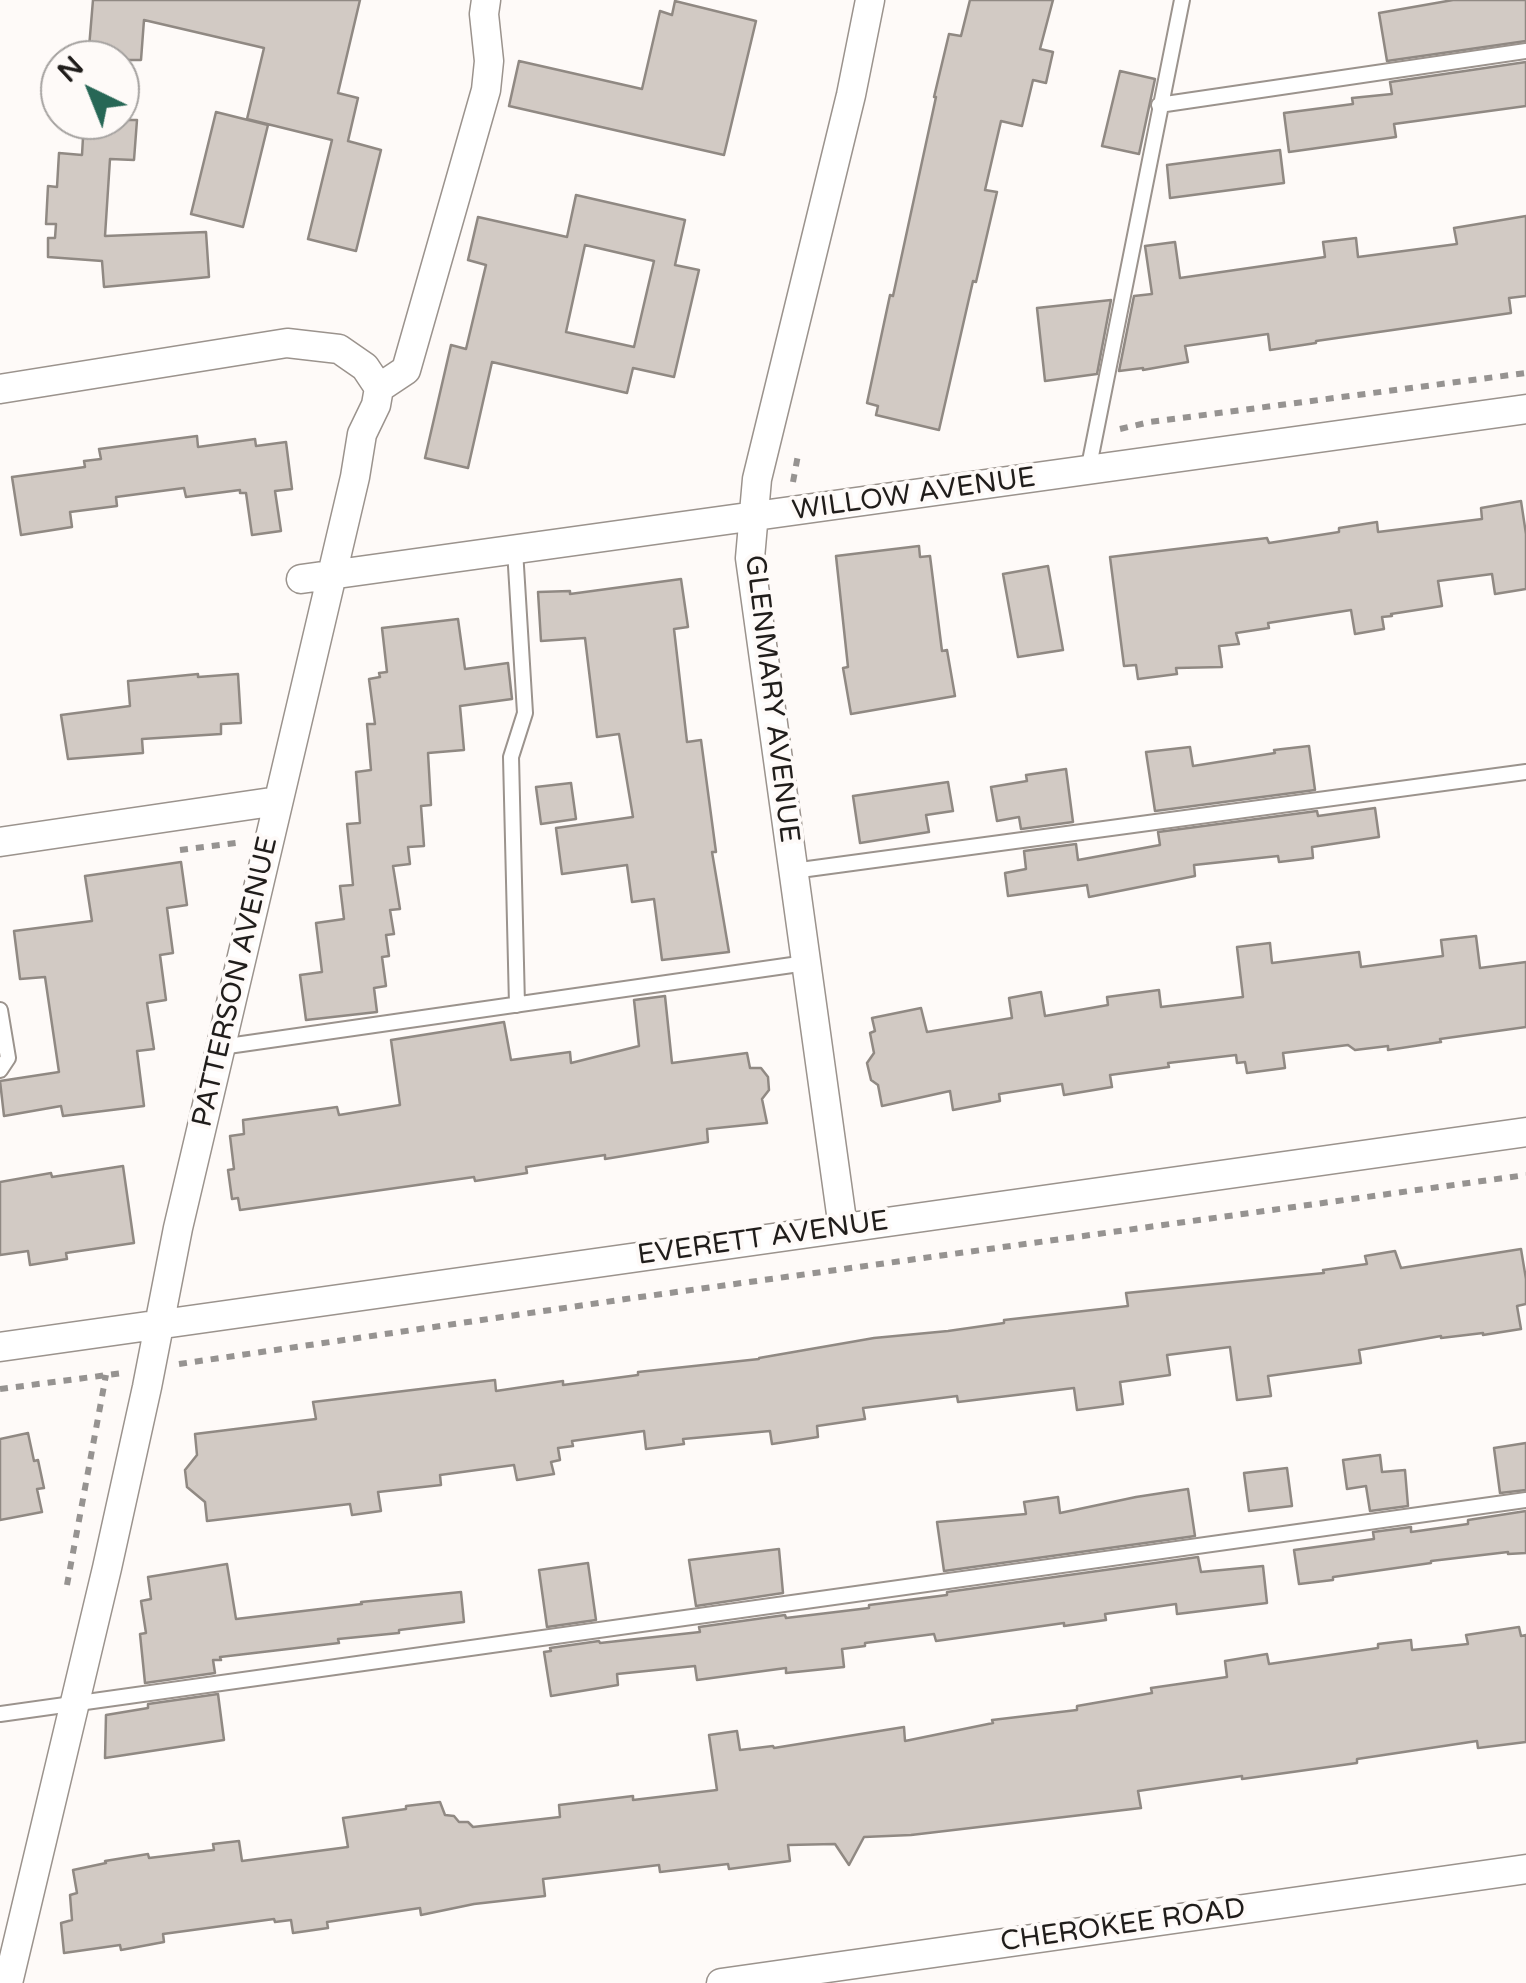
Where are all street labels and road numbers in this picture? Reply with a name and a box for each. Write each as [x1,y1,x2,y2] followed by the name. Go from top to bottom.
[790,461,1038,529] street label: WILLOW AVENUE
[737,553,805,845] street label: GLENMARY AVENUE
[186,834,286,1130] street label: PATTERSON AVENUE
[635,1205,891,1273] street label: EVERETT AVENUE
[998,1892,1248,1960] street label: CHEROKEE ROAD

